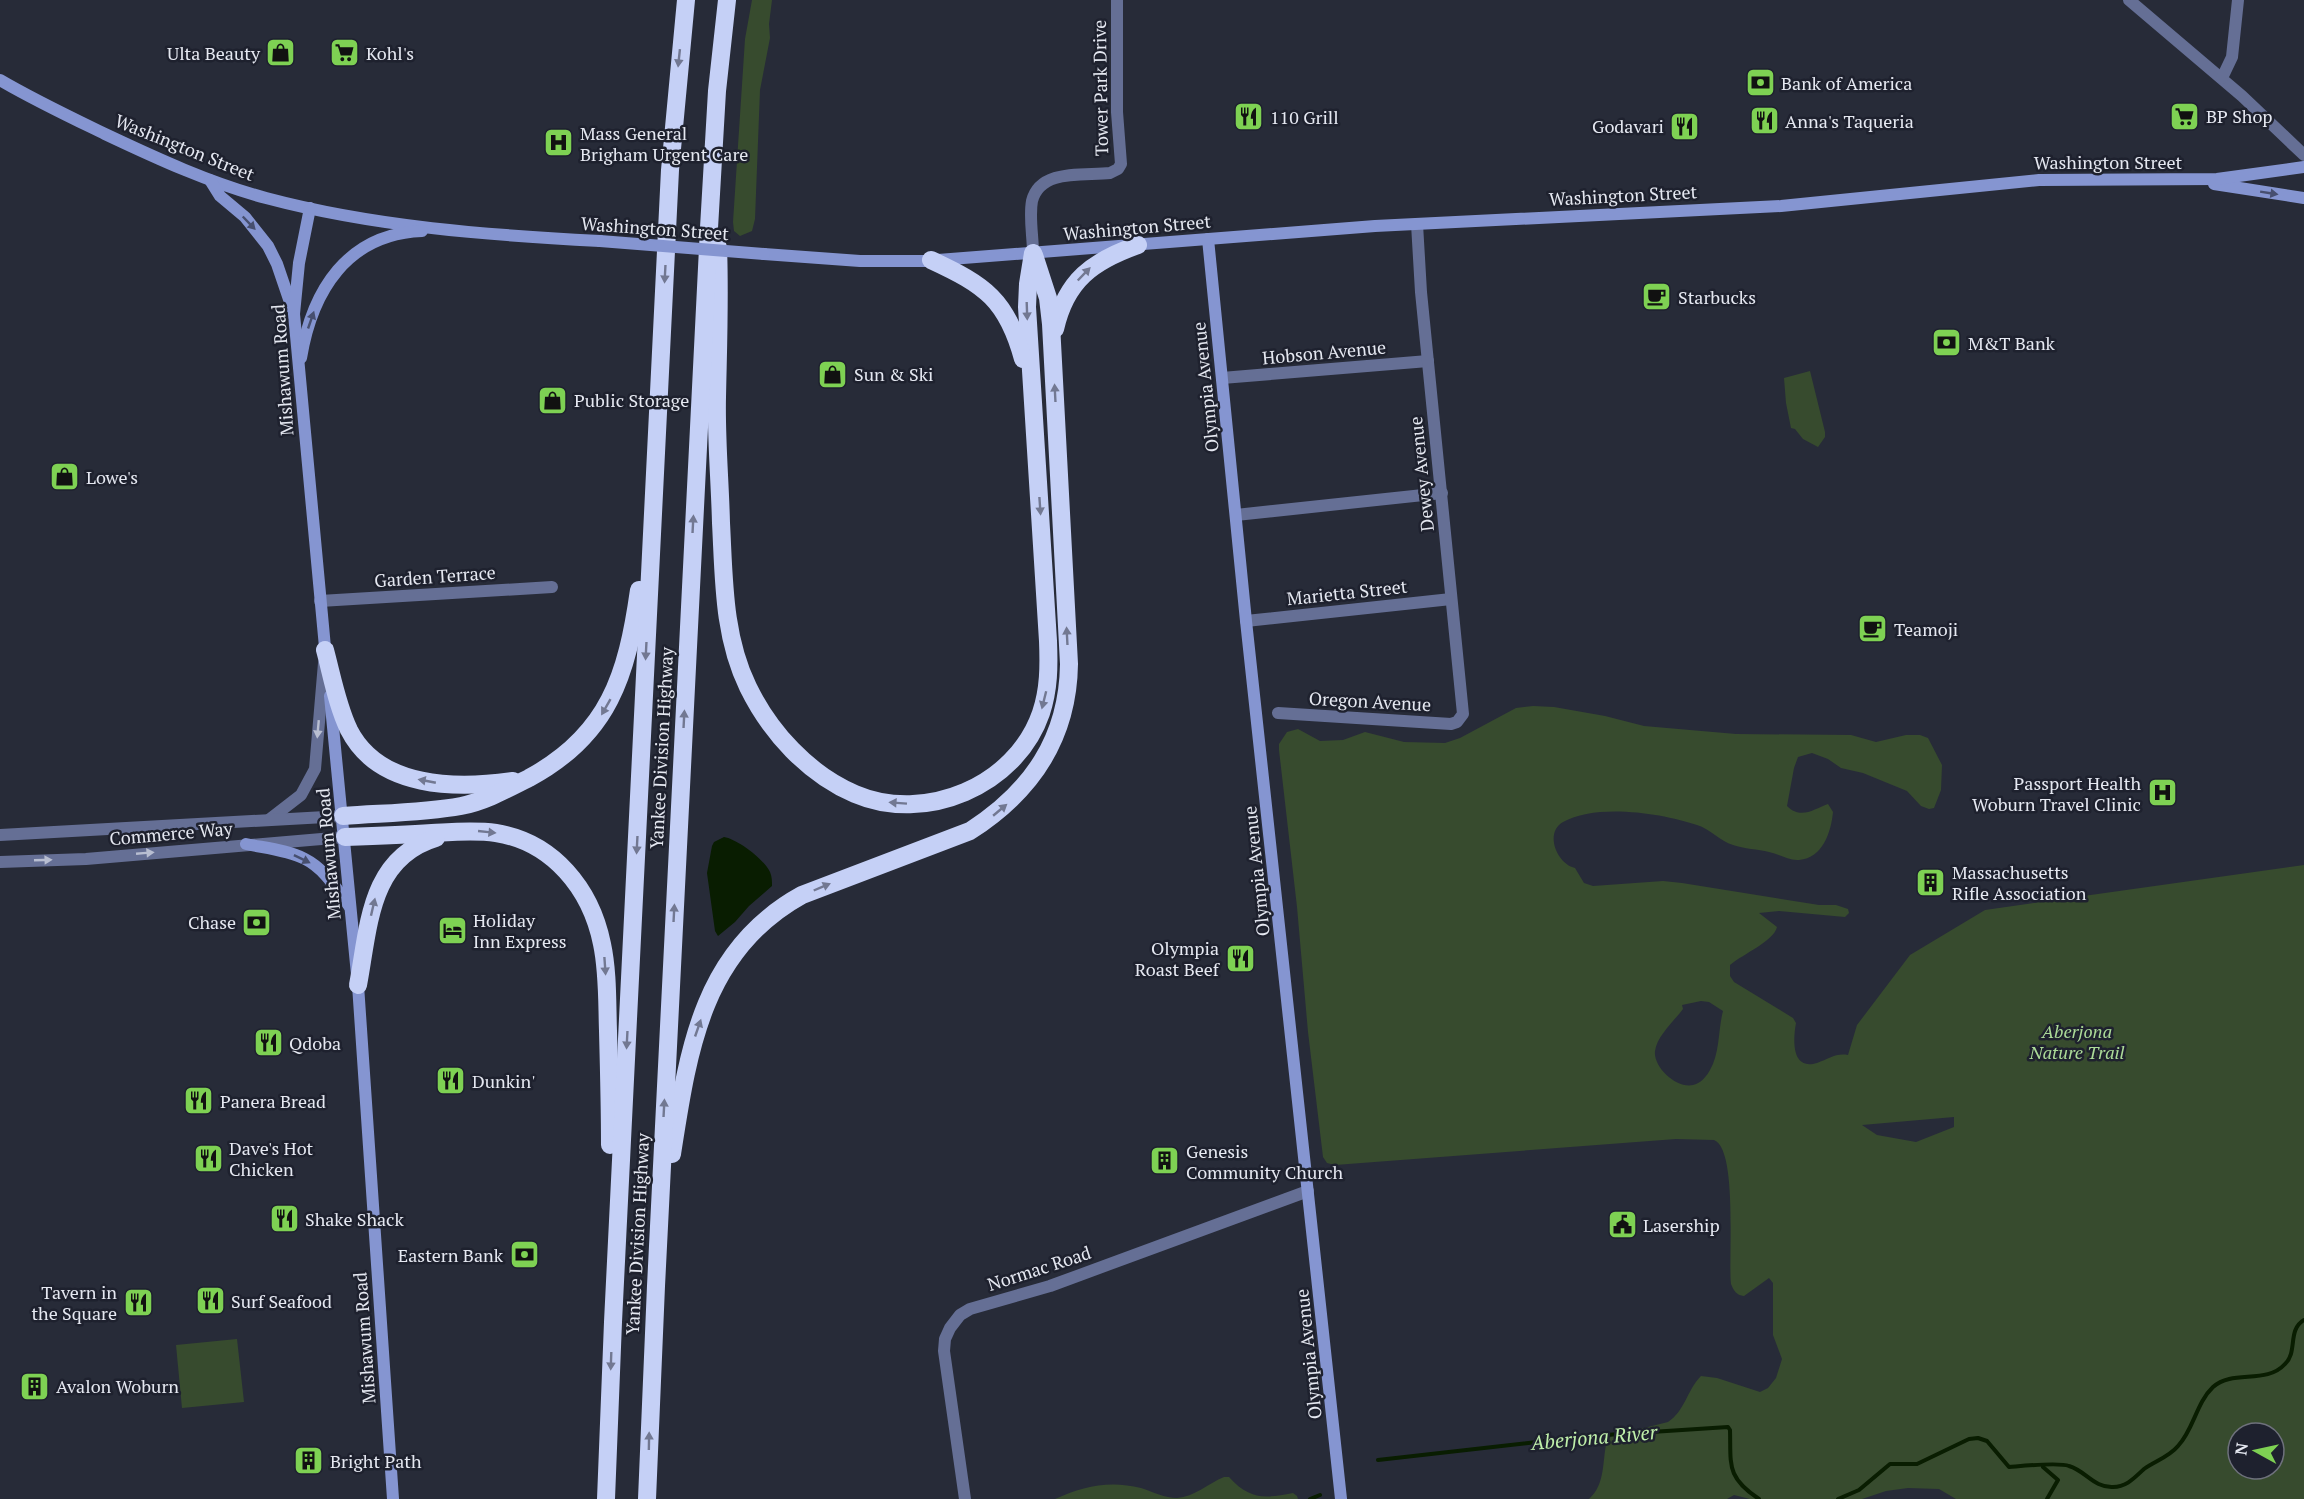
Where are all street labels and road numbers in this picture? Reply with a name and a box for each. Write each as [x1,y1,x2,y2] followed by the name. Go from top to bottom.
[1087,20,1113,156] street label: Tower Park Drive
[112,108,259,186] street label: Washington Street
[2034,150,2183,174] street label: Washington Street
[1548,179,1698,211] street label: Washington Street
[1062,209,1212,245] street label: Washington Street
[580,211,730,245] street label: Washington Street
[265,303,299,437] street label: Mishawum Road
[1186,321,1224,453] street label: Olympia Avenue
[1261,335,1387,369] street label: Hobson Avenue
[1403,415,1439,533] street label: Dewey Avenue
[374,560,496,592] street label: Garden Terrace
[1286,574,1409,610] street label: Marietta Street
[644,645,678,850] street label: Yankee Division Highway
[1308,686,1432,716] street label: Oregon Avenue
[310,787,346,921] street label: Mishawum Road
[1237,805,1275,937] street label: Olympia Avenue
[108,816,234,850] street label: Commerce Way
[620,1131,654,1336] street label: Yankee Division Highway
[984,1240,1094,1296] street label: Normac Road
[347,1271,381,1405] street label: Mishawum Road
[1289,1288,1327,1420] street label: Olympia Avenue

